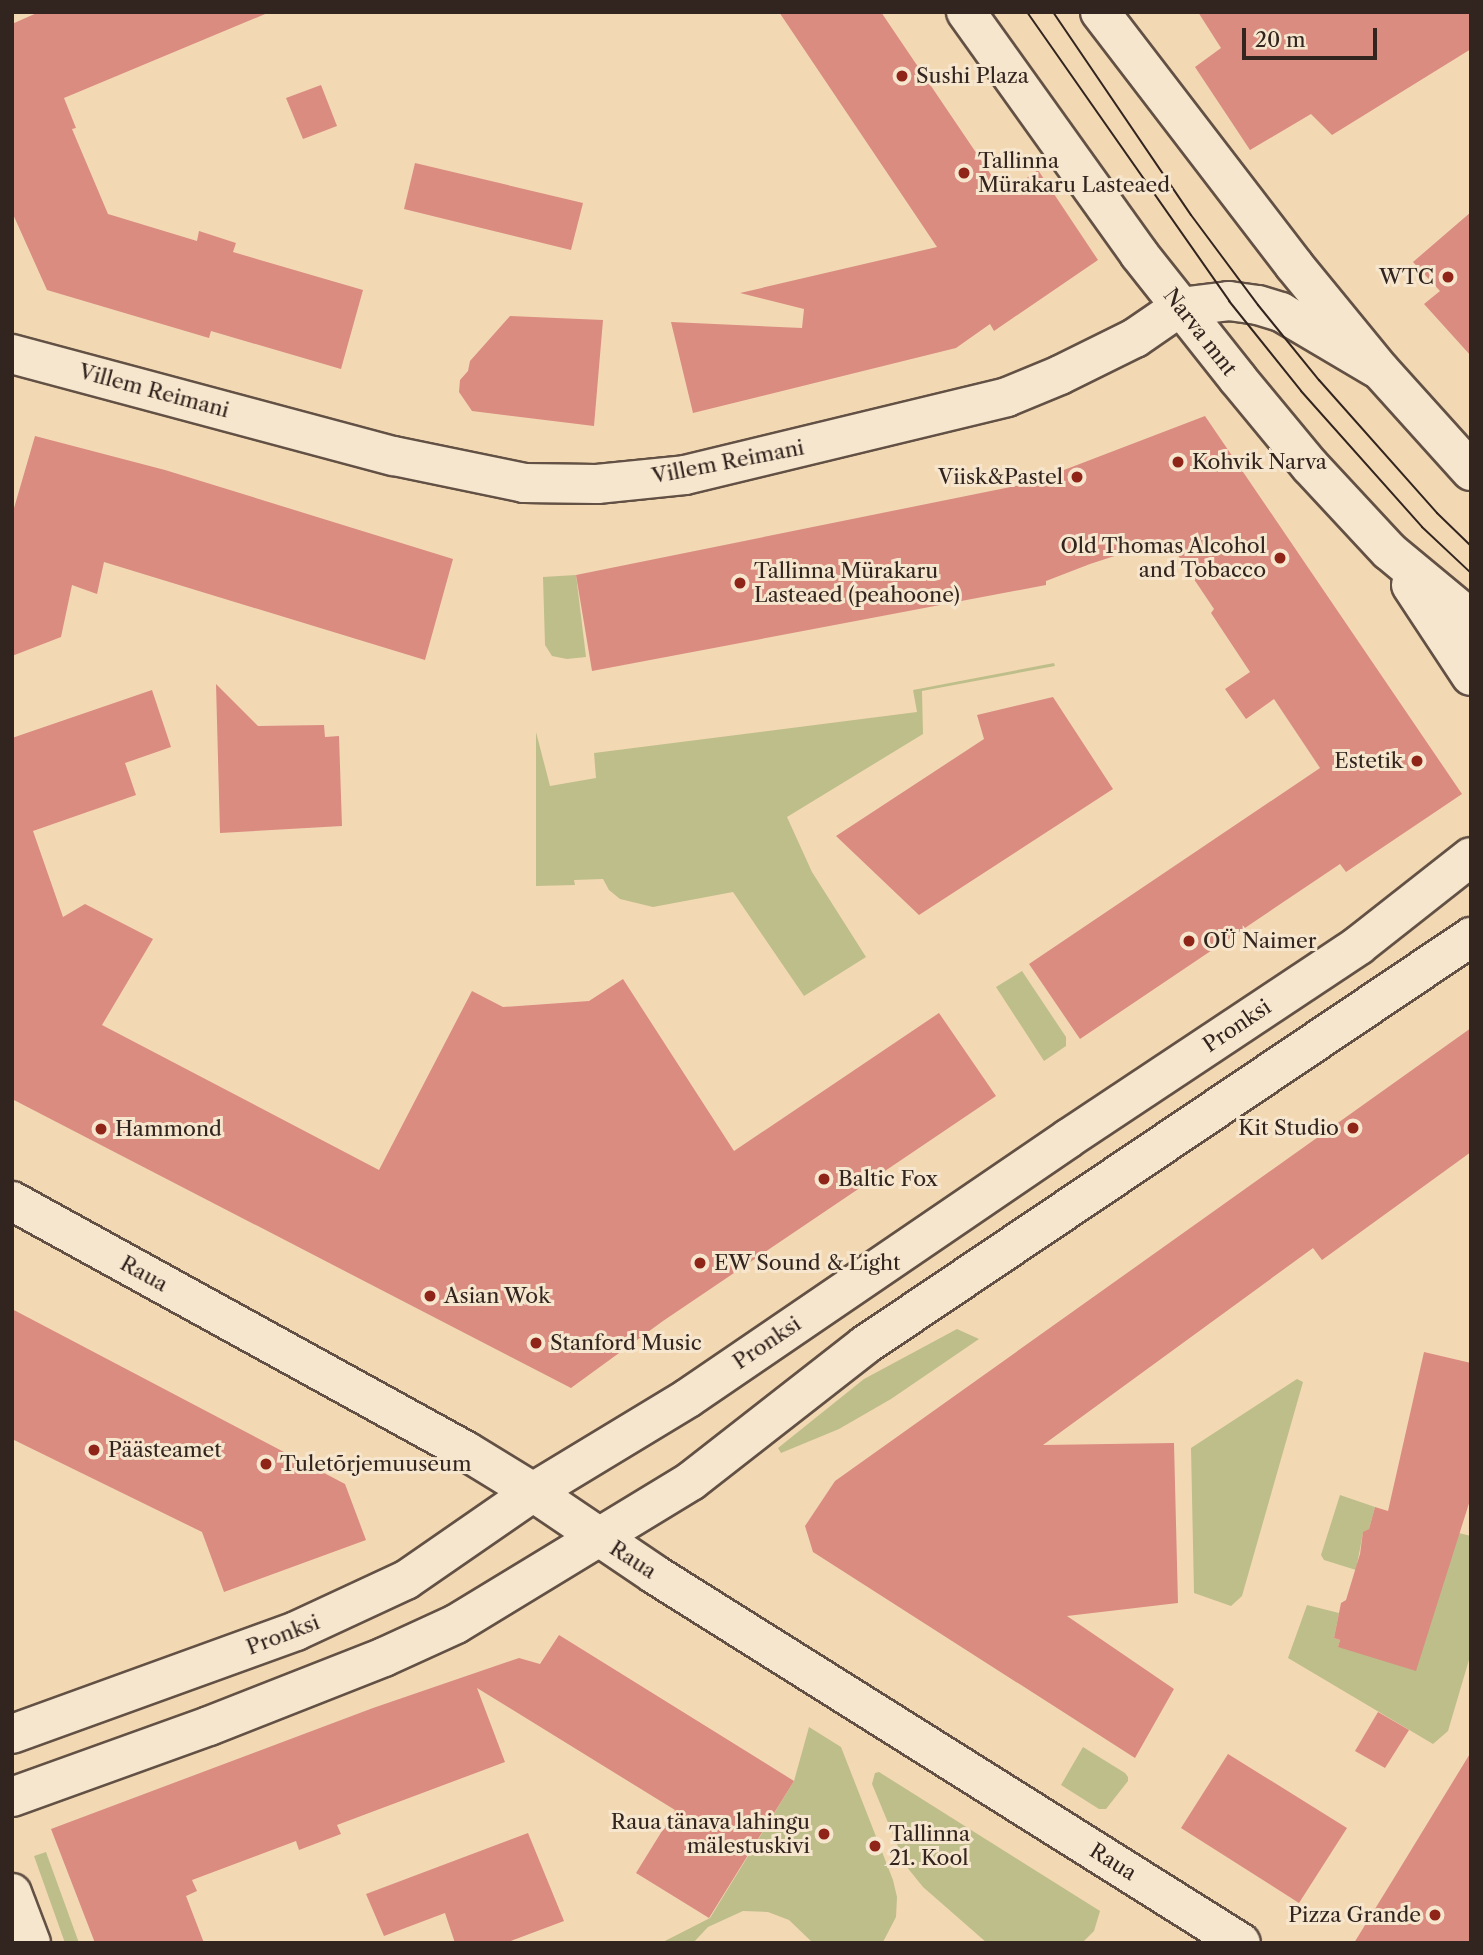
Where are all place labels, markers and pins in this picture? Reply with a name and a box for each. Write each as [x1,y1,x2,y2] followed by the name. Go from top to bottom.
[916,63,1029,89] place label: Sushi Plaza
[894,68,910,84] marker: Sushi Plaza
[978,148,1170,198] place label: Tallinna Mürakaru Lasteaed
[956,165,972,181] marker: Tallinna Mürakaru Lasteaed
[1379,264,1434,290] place label: WTC
[1440,269,1456,285] marker: WTC
[1192,449,1327,475] place label: Kohvik Narva
[1170,454,1186,470] marker: Kohvik Narva
[938,464,1063,490] place label: Viisk&Pastel
[1069,469,1085,485] marker: Viisk&Pastel
[1059,533,1266,583] place label: Old Thomas Alcohol and Tobacco
[1272,550,1288,566] marker: Old Thomas Alcohol and Tobacco
[754,558,960,608] place label: Tallinna Mürakaru Lasteaed (peahoone)
[732,575,748,591] marker: Tallinna Mürakaru Lasteaed (peahoone)
[1334,748,1403,774] place label: Estetik
[1409,753,1425,769] marker: Estetik
[1203,928,1317,954] place label: OÜ Naimer
[1181,933,1197,949] marker: OÜ Naimer
[1238,1115,1339,1141] place label: Kit Studio
[115,1116,222,1142] place label: Hammond
[1345,1120,1361,1136] marker: Kit Studio
[93,1121,109,1137] marker: Hammond
[838,1166,938,1192] place label: Baltic Fox
[816,1171,832,1187] marker: Baltic Fox
[714,1250,901,1276] place label: EW Sound & Light
[692,1255,708,1271] marker: EW Sound & Light
[444,1283,551,1309] place label: Asian Wok
[422,1288,438,1304] marker: Asian Wok
[550,1330,702,1356] place label: Stanford Music
[528,1335,544,1351] marker: Stanford Music
[108,1437,222,1463] place label: Päästeamet
[86,1442,102,1458] marker: Päästeamet
[280,1451,472,1477] place label: Tuletõrjemuuseum
[258,1456,274,1472] marker: Tuletõrjemuuseum
[610,1809,810,1859] place label: Raua tänava lahingu mälestuskivi
[889,1821,970,1871] place label: Tallinna 21. Kool
[816,1826,832,1842] marker: Raua tänava lahingu mälestuskivi
[867,1838,883,1854] marker: Tallinna 21. Kool
[1288,1902,1421,1928] place label: Pizza Grande
[1427,1907,1443,1923] marker: Pizza Grande

